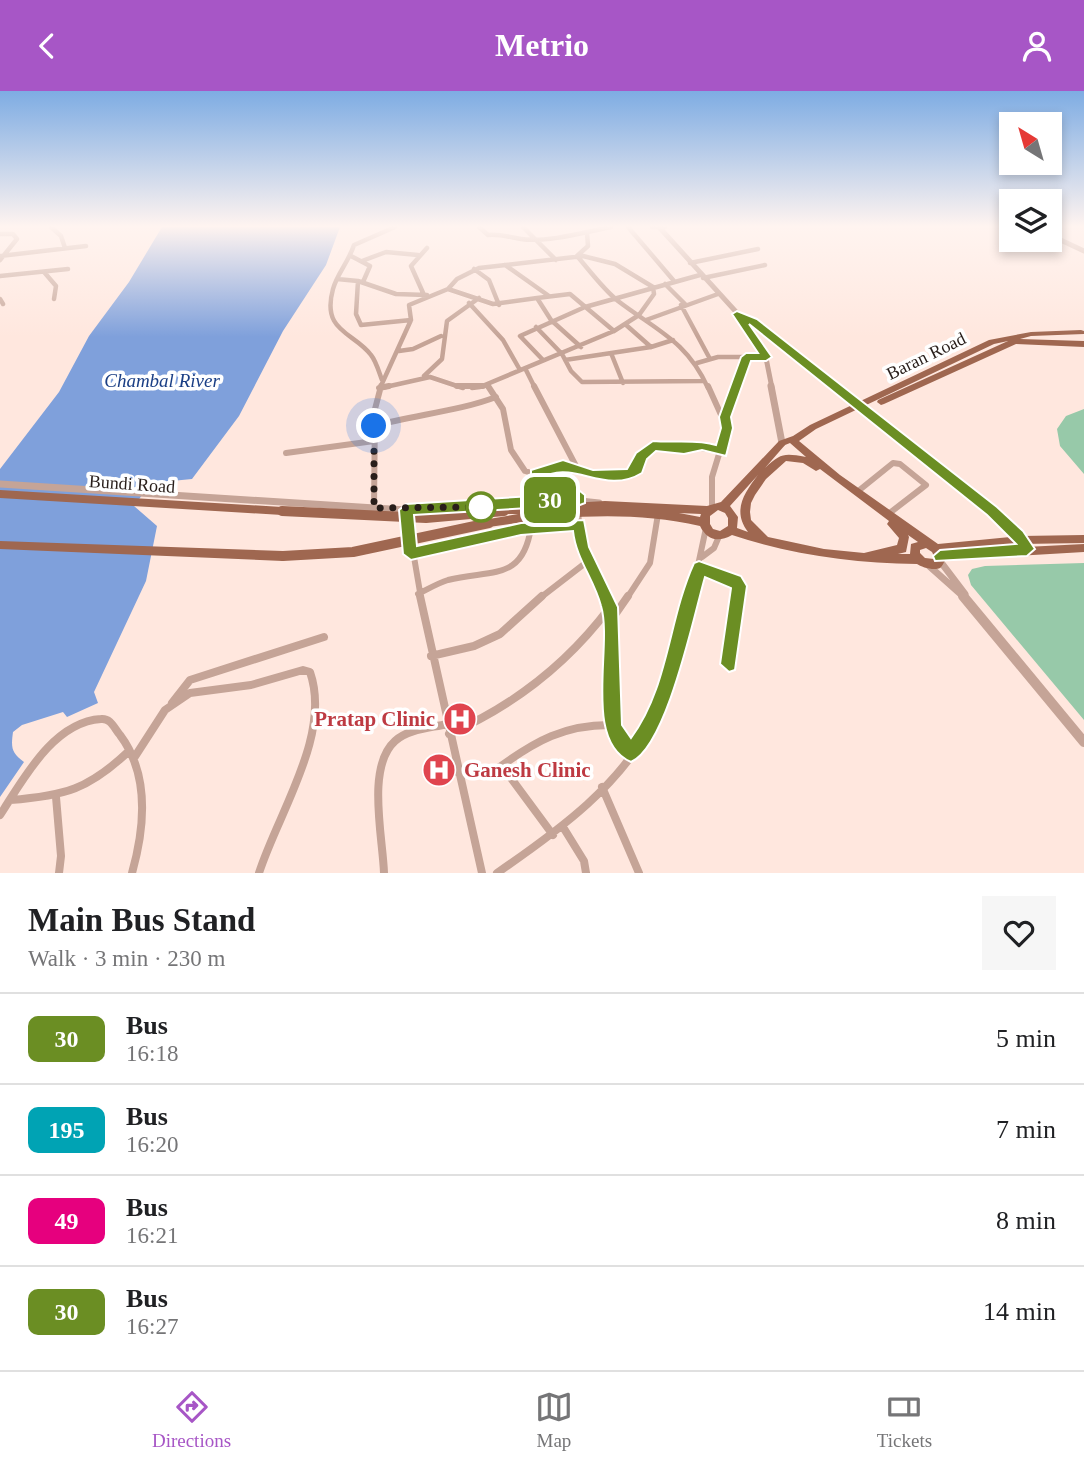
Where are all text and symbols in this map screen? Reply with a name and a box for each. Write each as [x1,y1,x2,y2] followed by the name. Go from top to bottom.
[28,27,66,65] icon: back
[495,27,589,63] text: Metrio
[1018,27,1056,65] icon: person
[999,112,1062,175] north arrow
[999,112,1062,252] map controls
[999,189,1062,252] button: layers
[883,328,969,384] street label: Baran Road
[104,370,220,391] water label: Chambal River
[356,408,391,443] your location
[88,471,176,497] street label: Bundi Road
[518,477,582,523] line badge: 30
[538,487,562,513] text: 30
[466,492,496,522] unlabelled marker
[441,700,479,738] hospital icon: Pratap Clinic
[314,707,435,731] place label: Pratap Clinic
[420,751,458,789] hospital icon: Ganesh Clinic
[464,758,591,782] place label: Ganesh Clinic
[982,896,1056,970] button: heart
[28,902,255,938] text: Main Bus Stand
[28,946,225,971] text: Walk · 3 min · 230 m
[126,1011,168,1040] text: Bus
[996,1024,1056,1053] text: 5 min
[55,1026,79,1052] text: 30
[126,1041,178,1066] text: 16:18
[126,1102,168,1131] text: Bus
[996,1115,1056,1144] text: 7 min
[49,1117,85,1143] text: 195
[126,1132,178,1157] text: 16:20
[126,1193,168,1222] text: Bus
[996,1206,1056,1235] text: 8 min
[55,1208,79,1234] text: 49
[126,1223,178,1248] text: 16:21
[126,1284,168,1313] text: Bus
[983,1297,1056,1326] text: 14 min
[55,1299,79,1325] text: 30
[126,1314,178,1339] text: 16:27
[152,1388,231,1452] tab: Directions
[535,1388,573,1452] tab: Map
[877,1388,932,1452] tab: Tickets

